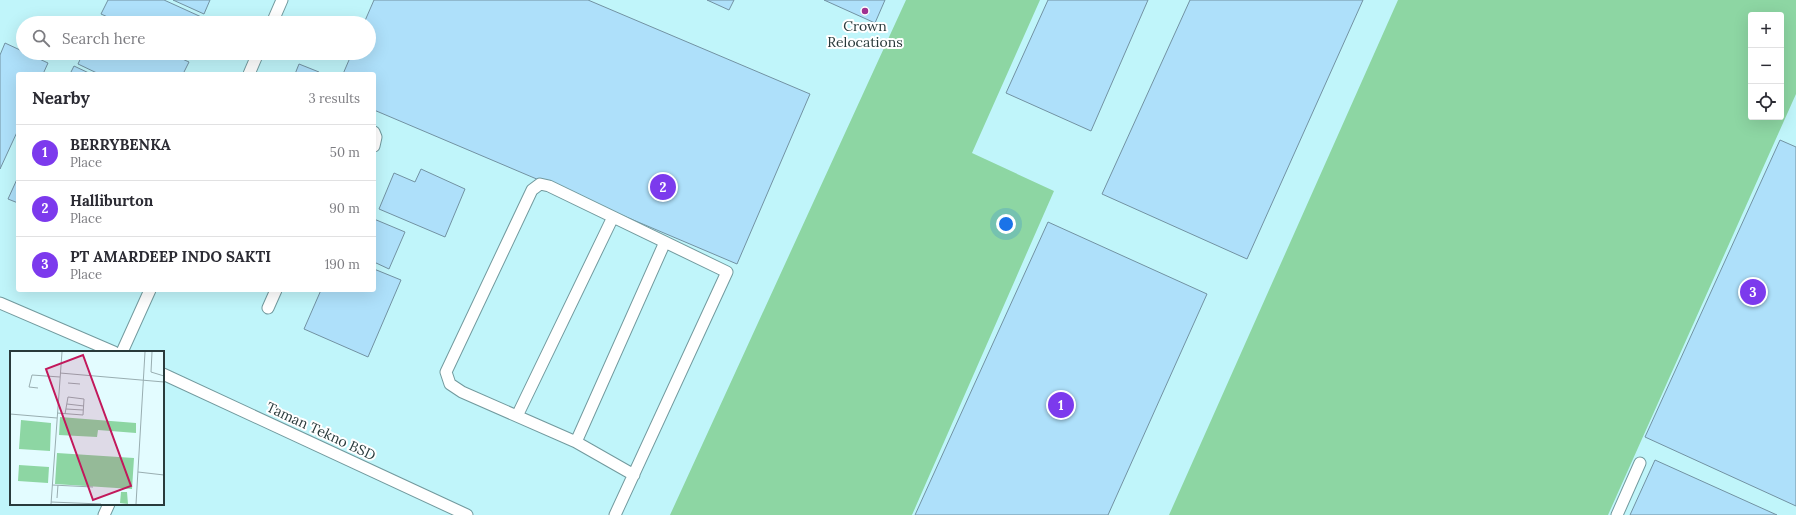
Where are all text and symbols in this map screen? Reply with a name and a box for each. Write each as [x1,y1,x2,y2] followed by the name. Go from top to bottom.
[860,6,870,16] marker: Crown Relocations
[1748,12,1784,120] map controls
[1748,12,1784,48] button: +
[16,16,376,60] search box
[827,17,903,51] place label: Crown Relocations
[30,27,52,49] icon: search
[62,29,145,48] text: Search here
[1748,48,1784,84] button: −
[1748,84,1784,120] button: locate
[32,87,90,109] text: Nearby
[308,90,360,107] text: 3 results
[70,135,171,154] text: BERRYBENKA
[42,144,48,161] text: 1
[330,144,360,161] text: 50 m
[70,154,102,171] text: Place
[650,172,676,202] pin: 2
[70,191,153,210] text: Halliburton
[42,200,48,217] text: 2
[329,200,360,217] text: 90 m
[70,210,102,227] text: Place
[996,214,1016,234] your location
[70,247,271,266] text: PT AMARDEEP INDO SAKTI
[41,256,49,273] text: 3
[325,256,360,273] text: 190 m
[70,266,102,283] text: Place
[1740,277,1766,307] pin: 3
[10,351,164,505] inset map
[1048,390,1074,420] pin: 1
[263,398,379,464] street label: Taman Tekno BSD

